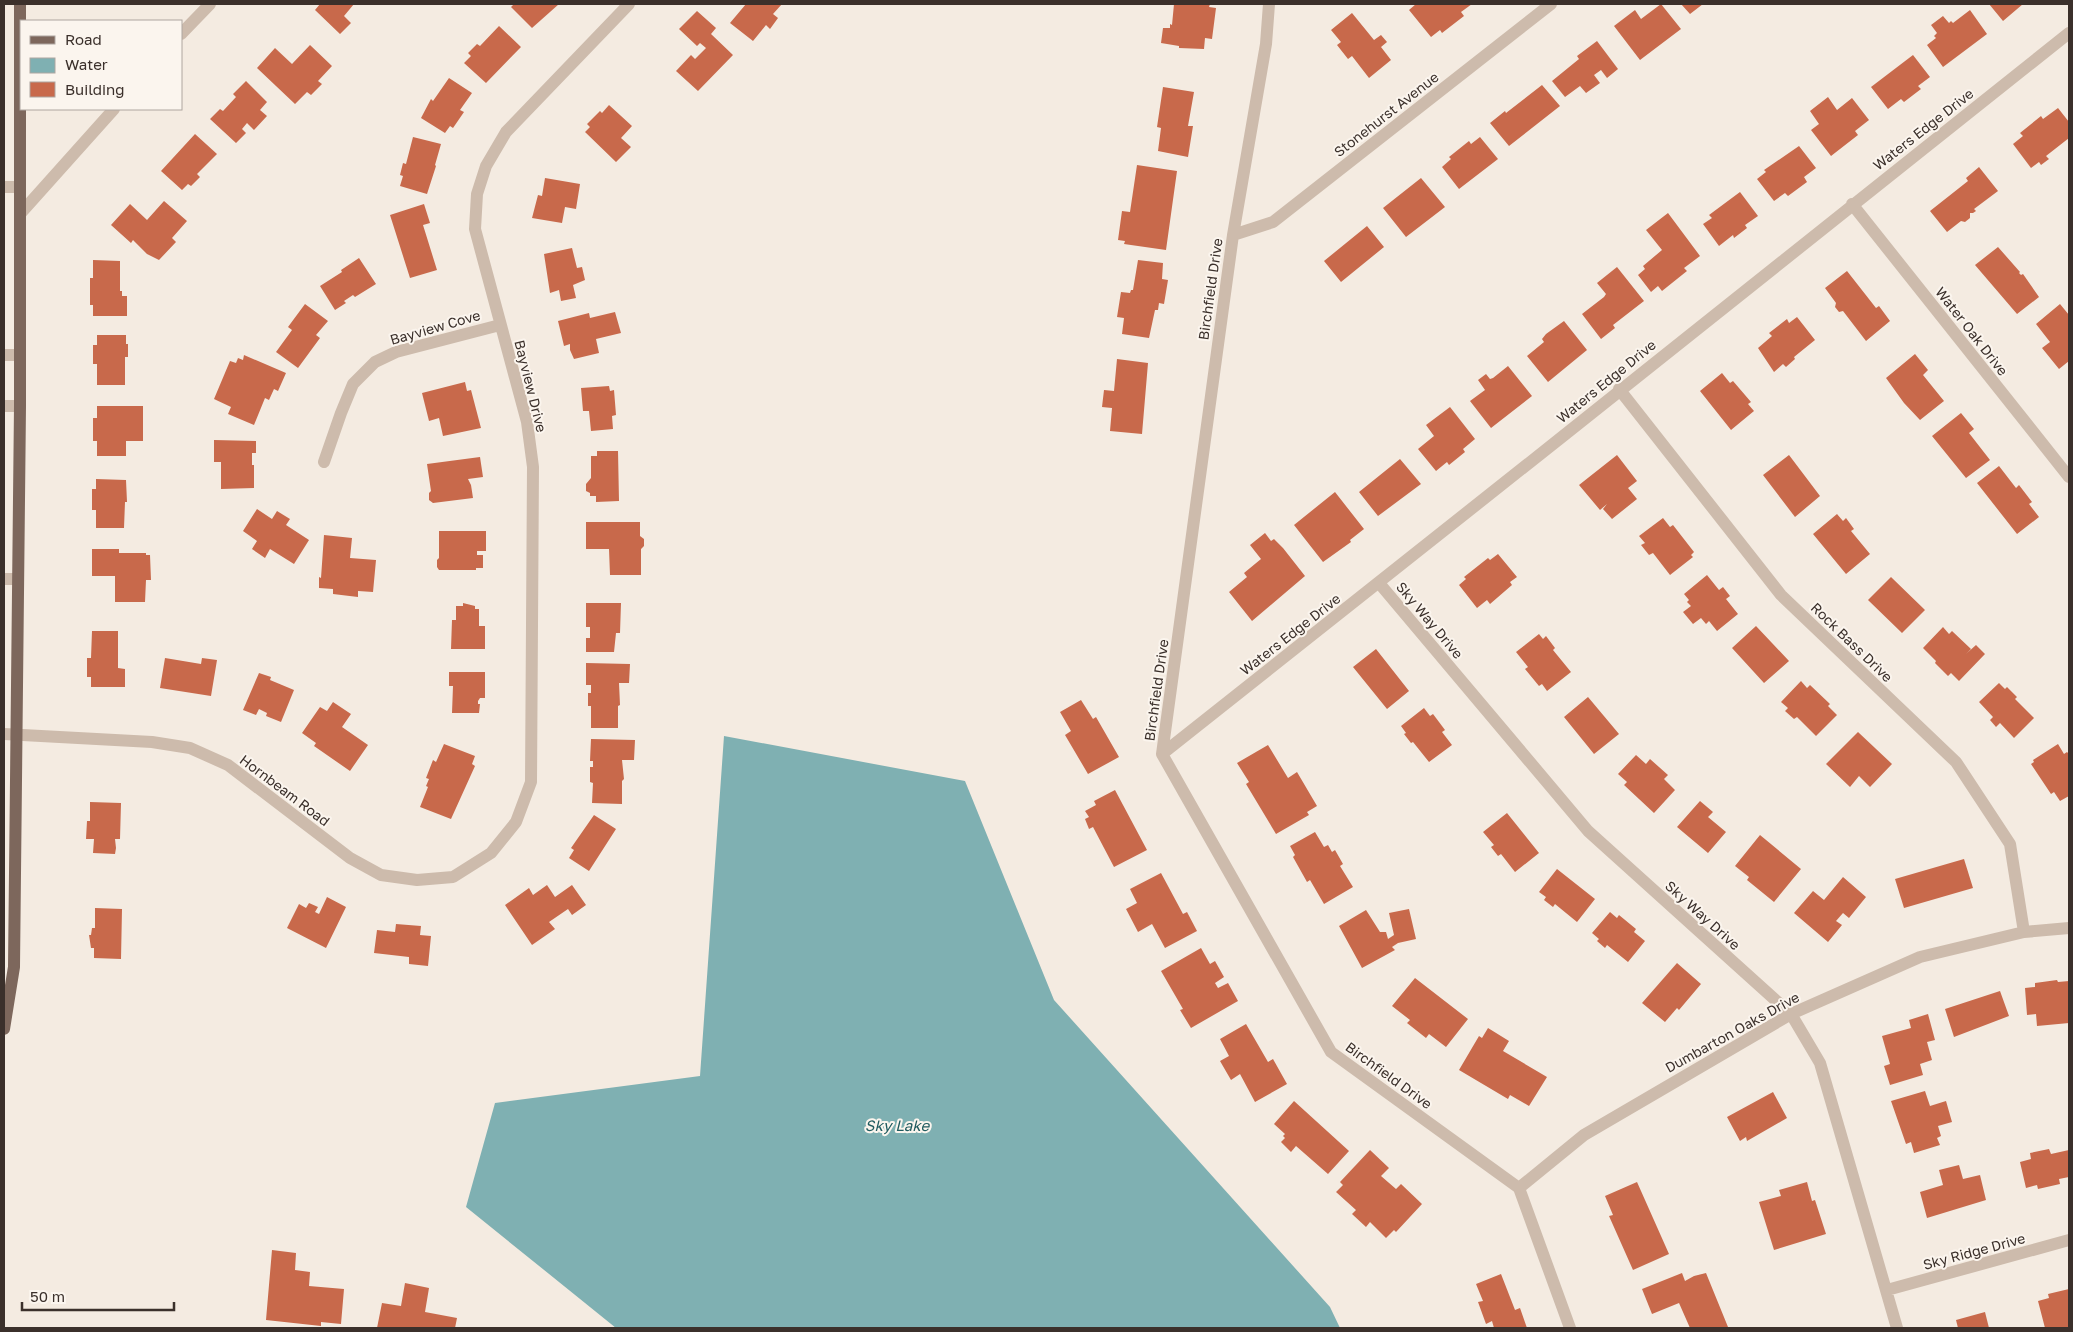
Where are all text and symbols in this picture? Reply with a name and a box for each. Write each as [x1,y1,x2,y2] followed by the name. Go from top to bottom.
[20,20,182,110] legend
[65,30,102,48] text: Road
[65,55,108,73] text: Water
[1330,68,1442,160] street label: Stonehurst Avenue
[65,80,125,98] text: Building
[1869,85,1977,173] street label: Waters Edge Drive
[1194,237,1226,341] street label: Birchfield Drive
[1932,283,2012,379] street label: Water Oak Drive
[388,306,482,348] street label: Bayview Cove
[1553,336,1659,426] street label: Waters Edge Drive
[511,338,551,434] street label: Bayview Drive
[1393,578,1467,662] street label: Sky Way Drive
[1236,590,1344,678] street label: Waters Edge Drive
[1808,599,1896,685] street label: Rock Bass Drive
[1140,638,1172,742] street label: Birchfield Drive
[237,751,333,829] street label: Hornbeam Road
[1662,877,1744,953] street label: Sky Way Drive
[1662,988,1802,1076] street label: Dumbarton Oaks Drive
[1342,1038,1436,1112] street label: Birchfield Drive
[865,1116,931,1135] water label: Sky Lake
[1921,1229,2027,1273] street label: Sky Ridge Drive
[22,1280,175,1312] scale bar
[30,1287,65,1305] text: 50 m

